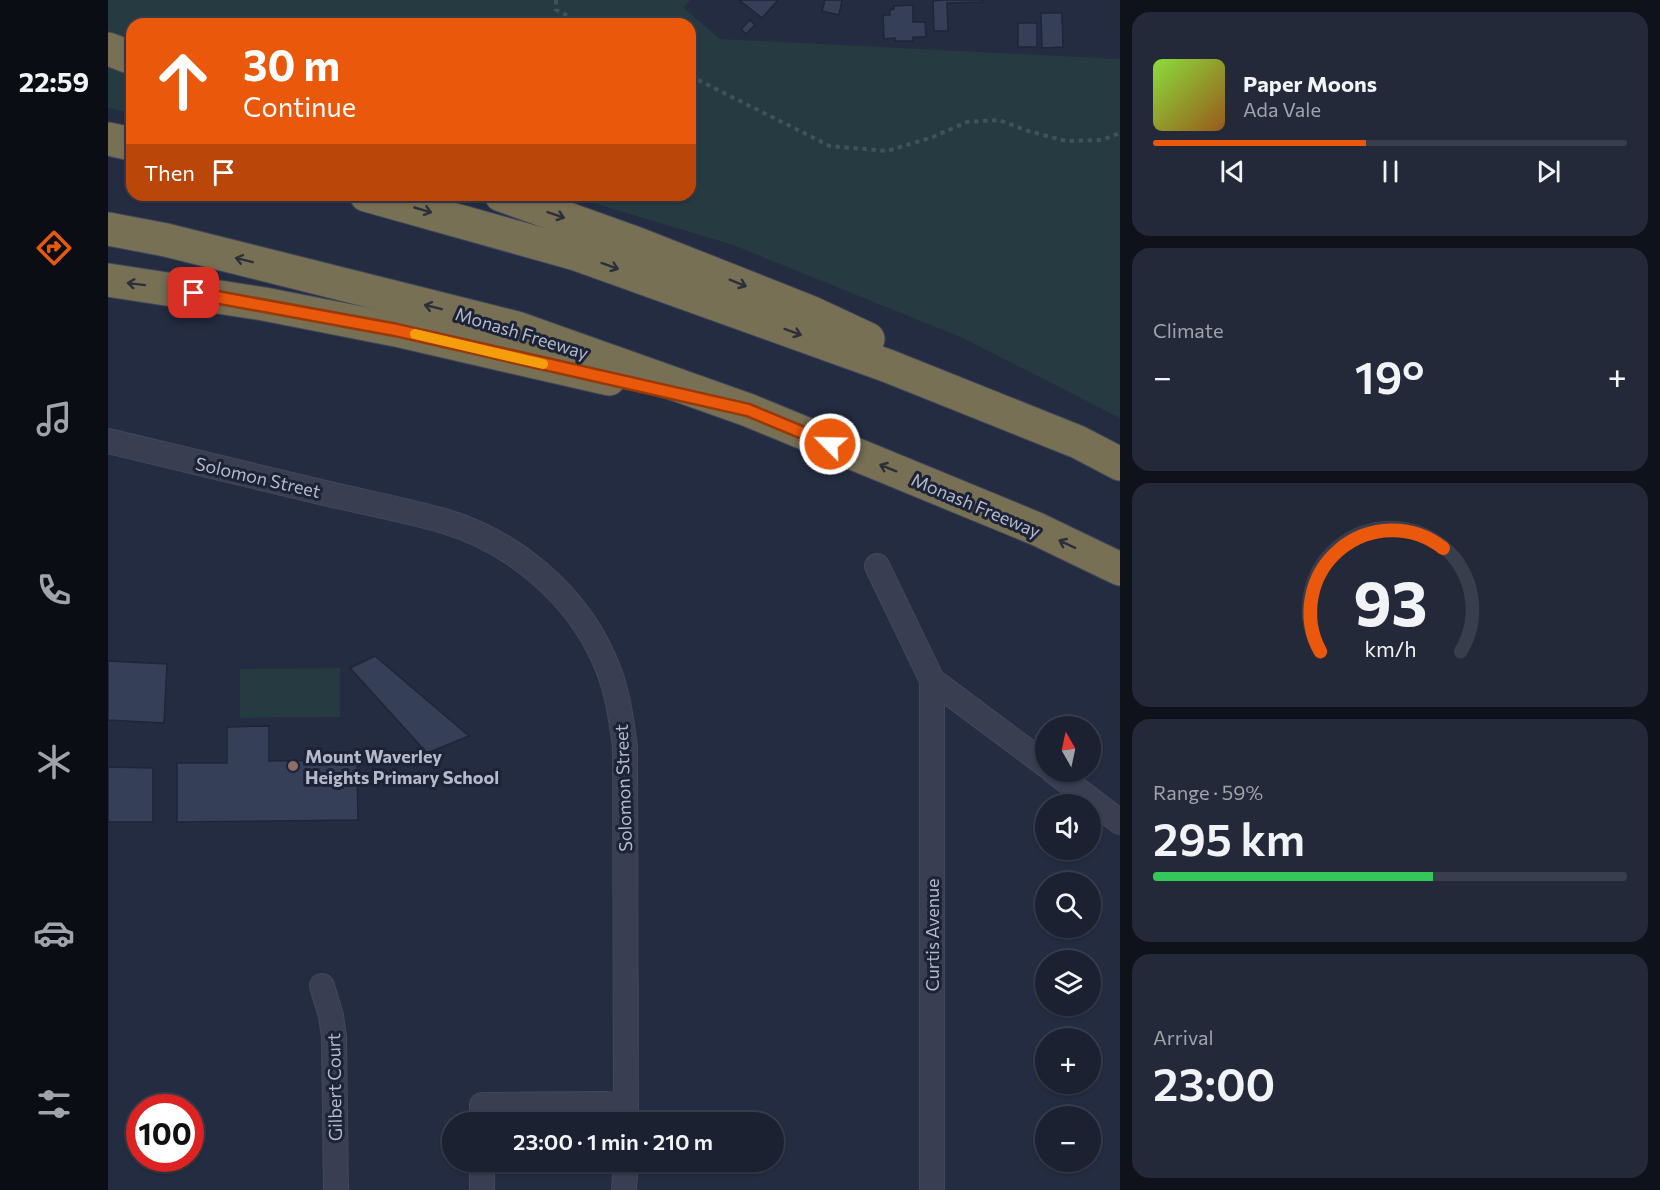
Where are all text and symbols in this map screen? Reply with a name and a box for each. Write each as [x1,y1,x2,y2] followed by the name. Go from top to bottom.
[243,38,340,90] text: 30 m
[144,42,222,120] icon: ahead
[19,65,89,98] text: 22:59
[1243,70,1377,97] text: Paper Moons
[243,90,356,123] text: Continue
[1243,97,1321,121] text: Ada Vale
[1216,155,1249,188] icon: previous
[1374,155,1407,188] icon: pause
[1532,155,1565,188] icon: next
[207,156,240,189] icon: arrive
[144,159,195,186] text: Then
[413,205,432,216] one-way arrow
[546,210,565,221] one-way arrow
[33,227,75,269] icon: directions
[235,253,254,265] one-way arrow
[600,261,618,272] one-way arrow
[168,267,219,318] pin
[177,276,210,309] icon: arrive
[126,278,146,289] one-way arrow
[729,278,747,289] one-way arrow
[424,300,443,312] one-way arrow
[453,302,591,364] street label: Monash Freeway
[1153,318,1223,342] text: Climate
[783,327,802,338] one-way arrow
[1355,348,1424,403] text: 19°
[1153,355,1172,396] text: −
[1608,355,1627,396] text: +
[33,398,75,440] icon: music
[798,412,862,476] position arrow
[193,452,323,502] street label: Solomon Street
[879,462,897,473] one-way arrow
[908,468,1044,542] street label: Monash Freeway
[1059,537,1077,549] one-way arrow
[1353,563,1427,639] text: 93
[33,569,75,611] icon: phone
[1364,635,1416,661] text: km/h
[1035,716,1101,782] north arrow
[1035,716,1101,1172] map controls
[610,724,636,852] street label: Solomon Street
[33,741,75,783] icon: climate
[305,745,499,788] place label: Mount Waverley Heights Primary School
[286,759,300,773] marker: Mount Waverley Heights Primary School
[1153,780,1263,804] text: Range · 59%
[1035,794,1101,860] button: sound
[1153,810,1305,865] text: 295 km
[1035,872,1101,938] button: search
[921,878,943,992] street label: Curtis Avenue
[33,912,75,954] icon: car
[1035,950,1101,1016] button: layers
[1153,1025,1214,1049] text: Arrival
[1035,1028,1101,1094] button: +
[322,1033,346,1141] street label: Gilbert Court
[1153,1055,1275,1110] text: 23:00
[33,1083,75,1125] icon: filters
[126,1094,204,1172] speed limit sign: 100
[1035,1106,1101,1172] button: −
[513,1128,713,1155] text: 23:00 · 1 min · 210 m

